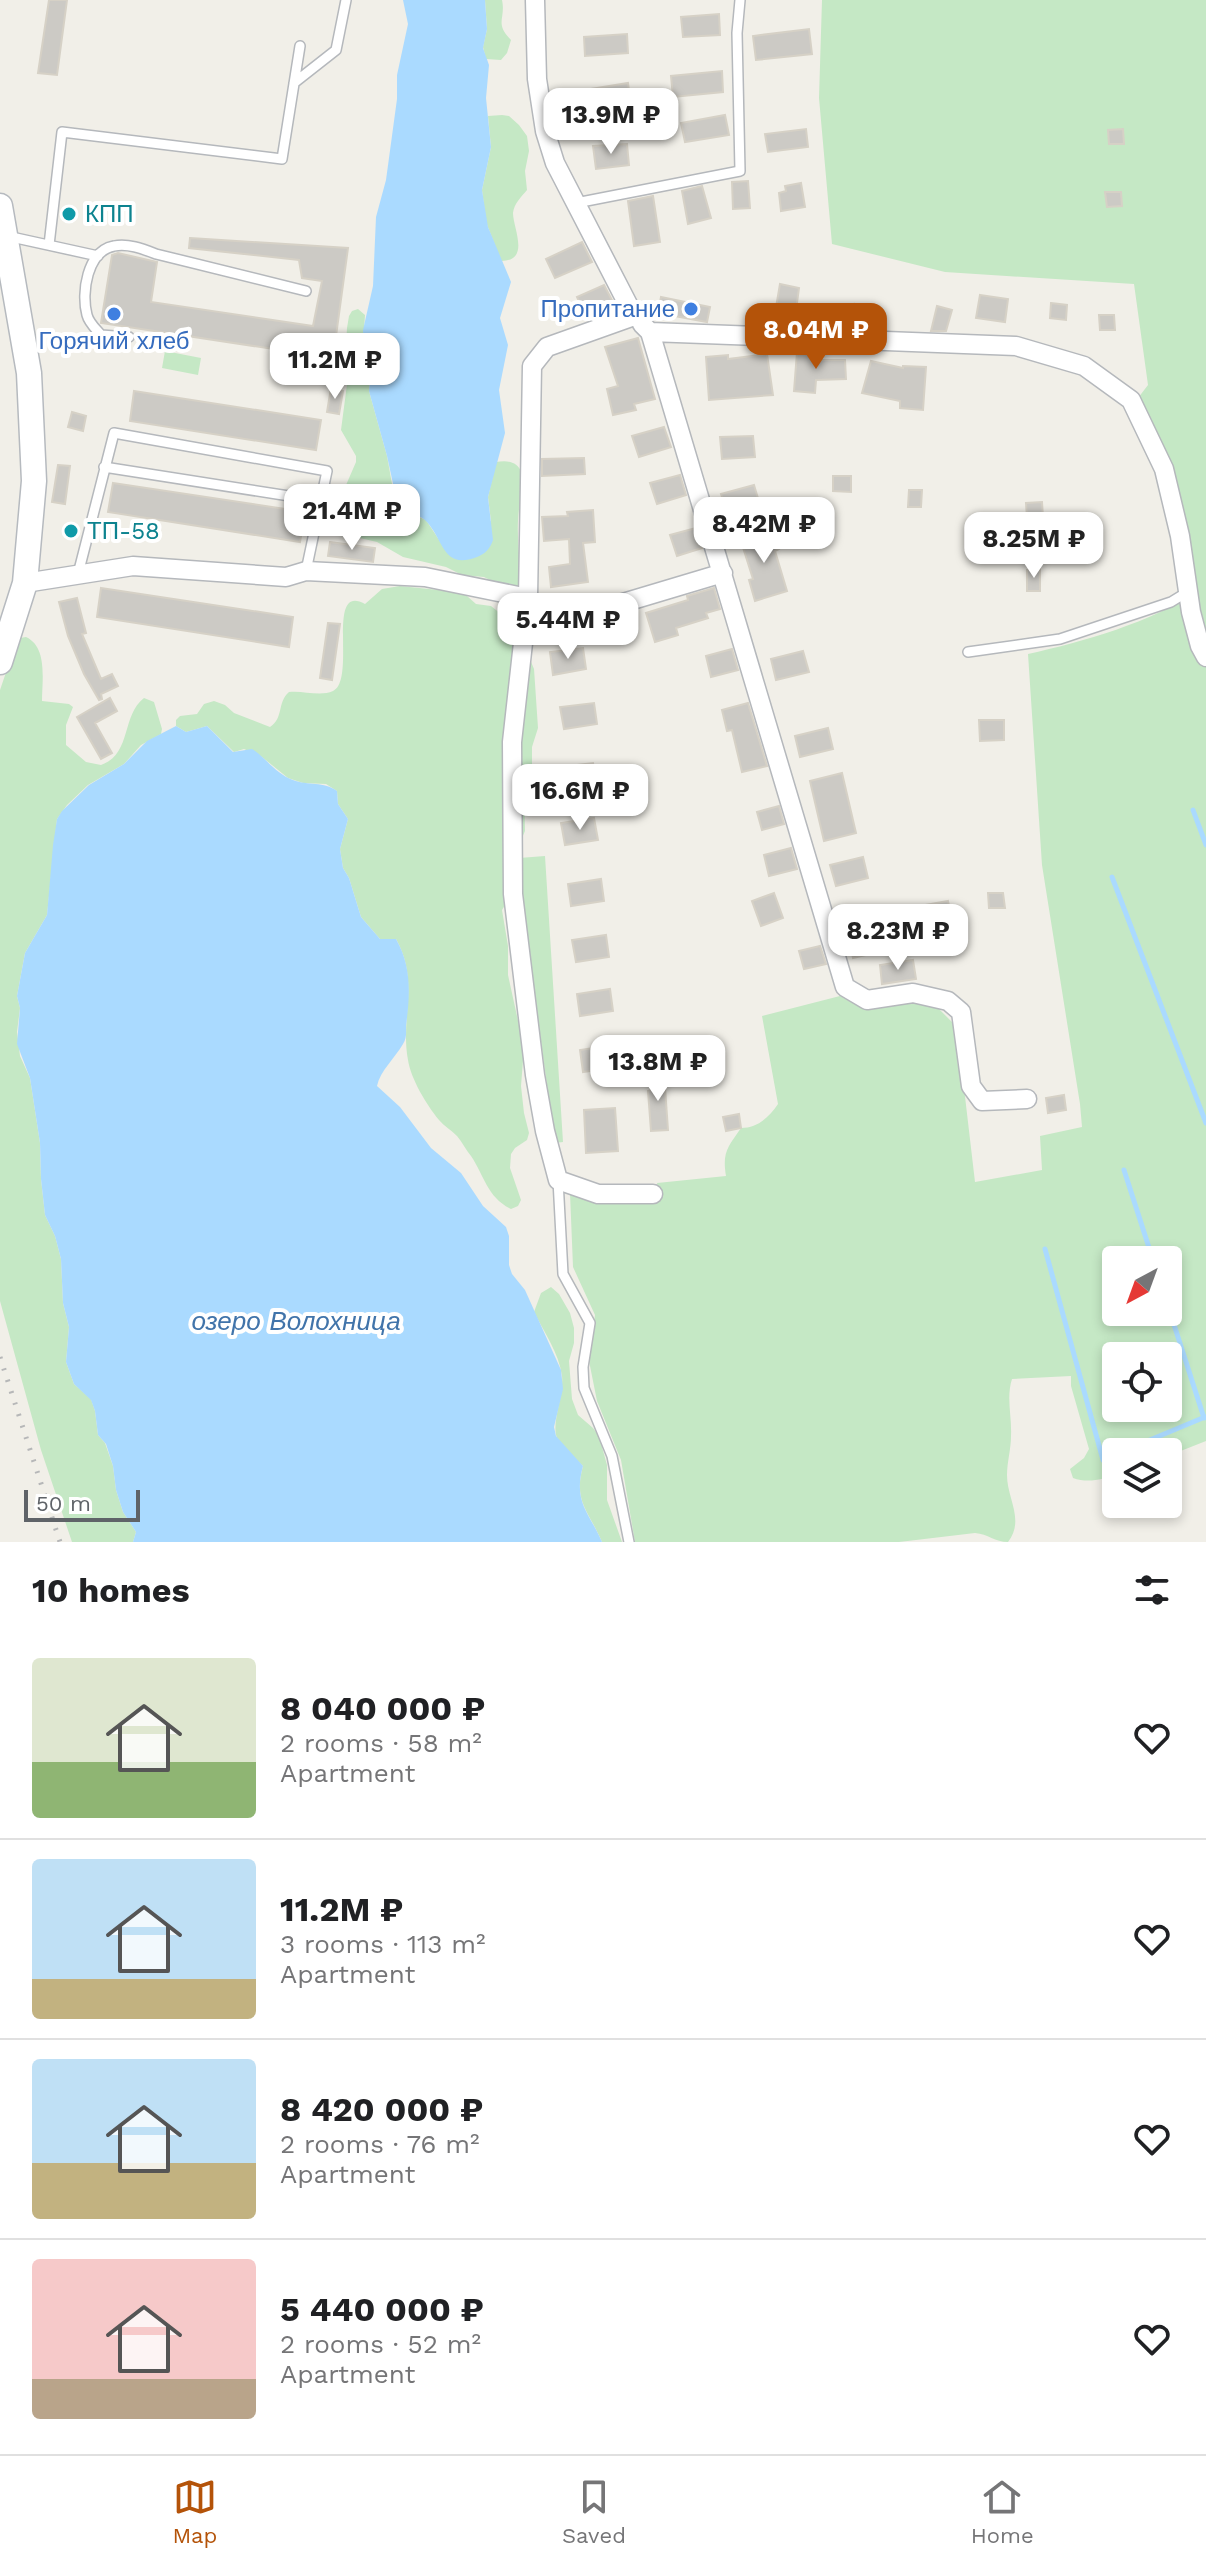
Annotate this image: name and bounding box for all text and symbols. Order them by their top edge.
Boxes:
pin: 13.9M ₽ [537,88,685,156]
text: 13.9M ₽ [561,99,661,129]
place label: КПП [85,200,133,228]
marker: КПП [60,205,78,223]
place label: Пропитание [541,295,675,323]
marker: Пропитание [682,300,700,318]
pin: 8.04M ₽ [742,303,890,371]
marker: Горячий хлеб [105,305,123,323]
text: 8.04M ₽ [763,314,869,344]
place label: Горячий хлеб [38,327,190,355]
pin: 11.2M ₽ [261,333,409,401]
text: 11.2M ₽ [288,344,382,374]
pin: 21.4M ₽ [278,484,426,552]
text: 21.4M ₽ [302,495,402,525]
pin: 8.42M ₽ [690,497,838,565]
text: 8.42M ₽ [712,508,816,538]
pin: 8.25M ₽ [960,512,1108,580]
place label: ТП-58 [87,517,160,545]
marker: ТП-58 [62,522,80,540]
text: 8.25M ₽ [982,523,1086,553]
pin: 5.44M ₽ [494,593,642,661]
text: 5.44M ₽ [515,604,621,634]
pin: 16.6M ₽ [506,764,654,832]
text: 16.6M ₽ [530,775,630,805]
pin: 8.23M ₽ [824,904,972,972]
text: 8.23M ₽ [846,915,950,945]
pin: 13.8M ₽ [584,1035,732,1103]
text: 13.8M ₽ [608,1046,708,1076]
north arrow [1102,1246,1182,1326]
map controls [1102,1246,1182,1518]
water label: озеро Волохница [191,1306,401,1336]
button: locate [1102,1342,1182,1422]
button: layers [1102,1438,1182,1518]
scale bar [24,1486,140,1522]
text: 50 m [36,1491,91,1516]
icon: filters [1130,1568,1174,1612]
text: 10 homes [32,1570,190,1610]
text: 8 040 000 ₽ [280,1688,485,1728]
icon: home [96,1690,192,1786]
icon: heart [1130,1716,1174,1760]
text: 2 rooms · 58 m² [280,1728,482,1758]
text: Apartment [280,1758,416,1788]
text: 11.2M ₽ [280,1889,404,1929]
icon: home [96,1891,192,1987]
icon: heart [1130,1917,1174,1961]
text: 3 rooms · 113 m² [280,1929,486,1959]
text: Apartment [280,1959,416,1989]
text: 8 420 000 ₽ [280,2089,483,2129]
icon: home [96,2091,192,2187]
icon: heart [1130,2117,1174,2161]
text: 2 rooms · 76 m² [280,2129,479,2159]
text: Apartment [280,2159,416,2189]
text: 5 440 000 ₽ [280,2289,484,2329]
icon: home [96,2291,192,2387]
icon: heart [1130,2317,1174,2361]
text: 2 rooms · 52 m² [280,2329,481,2359]
text: Apartment [280,2359,416,2389]
tab: Map [172,2475,217,2548]
tab: Saved [562,2475,626,2548]
tab: Home [971,2475,1034,2548]

